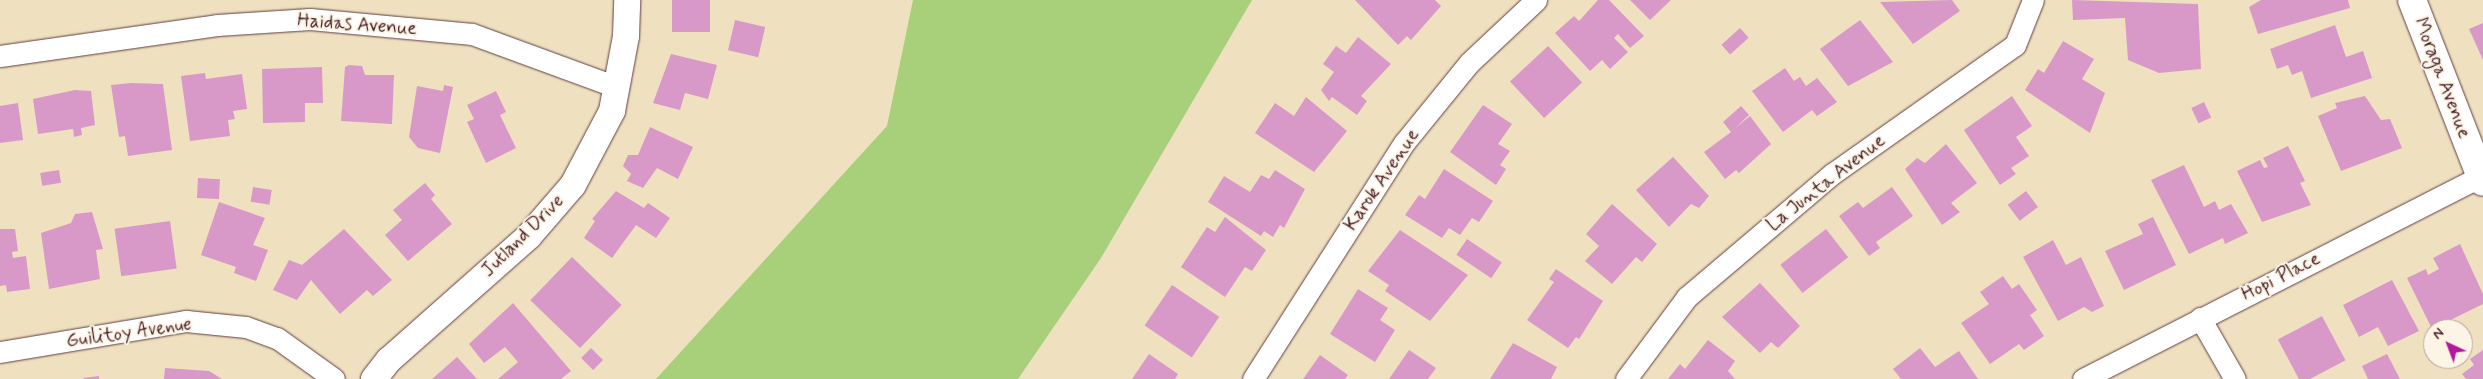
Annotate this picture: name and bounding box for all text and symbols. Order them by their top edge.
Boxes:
street label: Haidas Avenue [297,9,417,41]
street label: Moraga Avenue [2409,15,2475,141]
street label: Karok Avenue [1341,127,1423,233]
street label: La Junta Avenue [1764,131,1888,235]
street label: Jutland Drive [478,191,568,281]
street label: Hopi Place [2240,249,2322,305]
street label: Guilitoy Avenue [63,313,195,353]
north arrow [2423,319,2473,369]
text: N [2429,324,2448,344]

